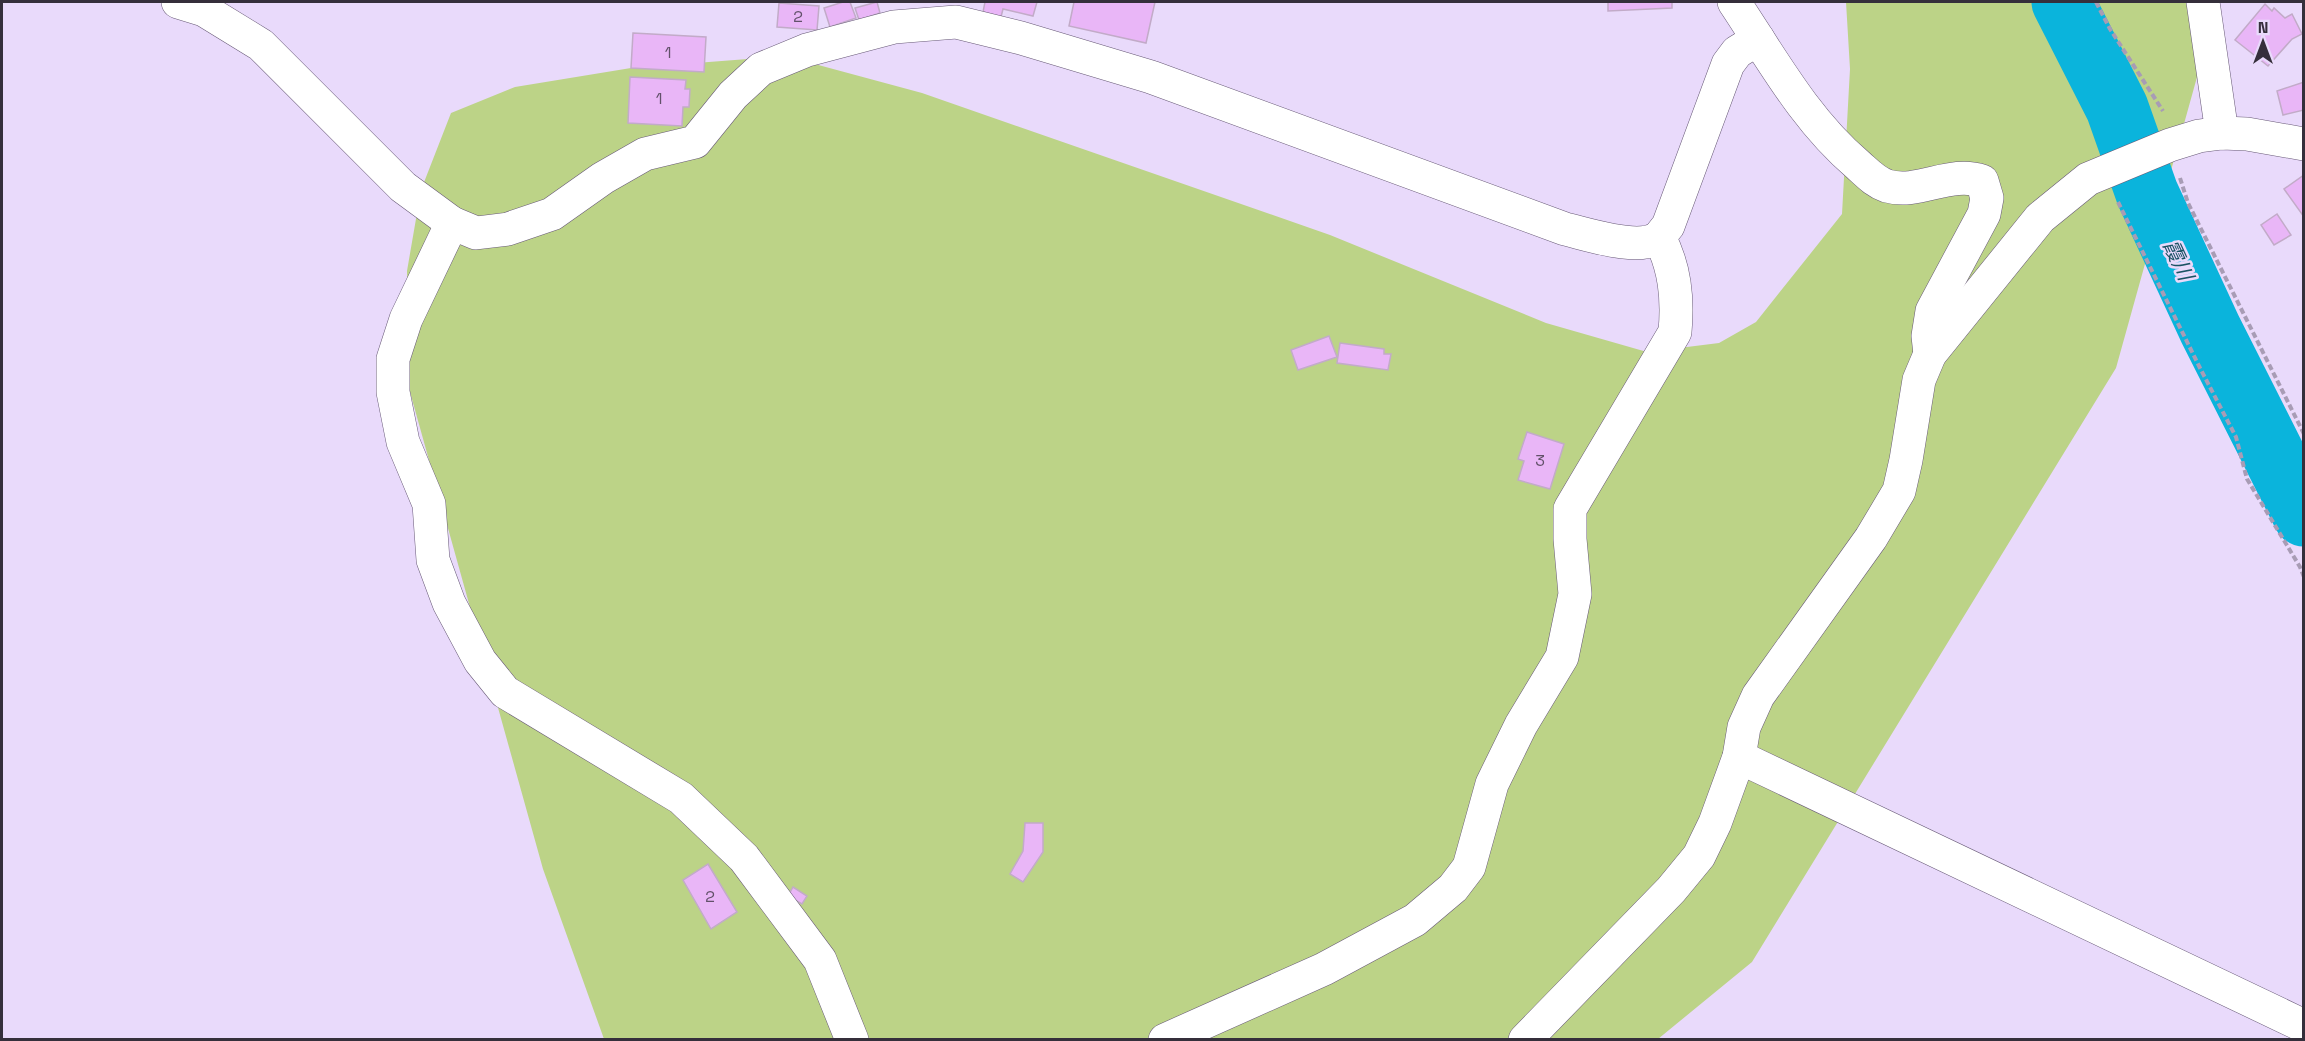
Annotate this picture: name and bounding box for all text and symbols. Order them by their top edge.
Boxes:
house number: 2 [793,6,803,27]
north arrow [2233,12,2293,72]
text: N [2258,17,2268,38]
house number: 1 [665,42,671,63]
house number: 1 [656,88,662,109]
water label: 霞川 [2157,235,2200,286]
house number: 3 [1535,450,1545,471]
house number: 2 [705,886,715,907]

